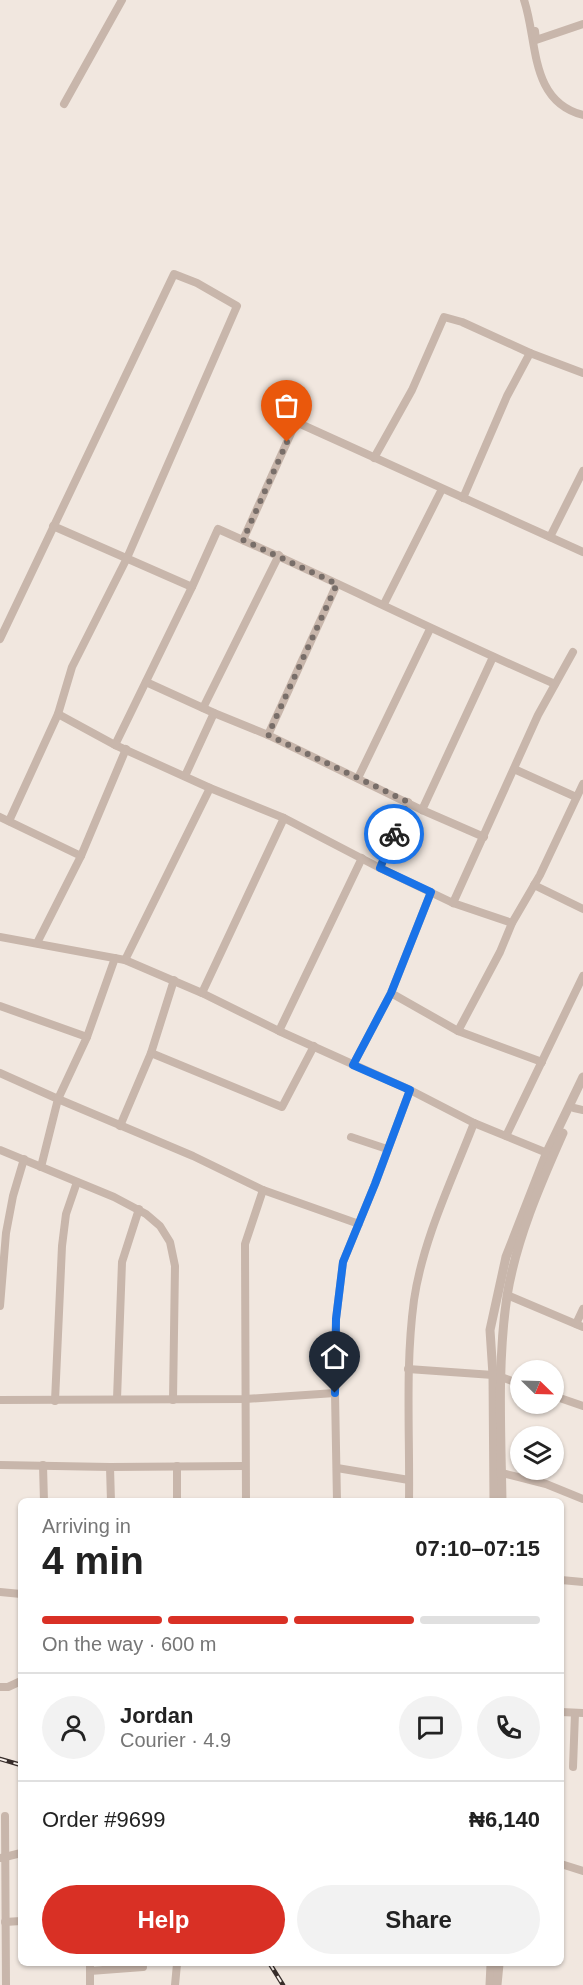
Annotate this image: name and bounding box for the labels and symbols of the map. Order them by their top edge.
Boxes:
pin [261,380,312,442]
courier [364,804,424,864]
pin [309,1331,360,1393]
north arrow [510,1360,564,1414]

